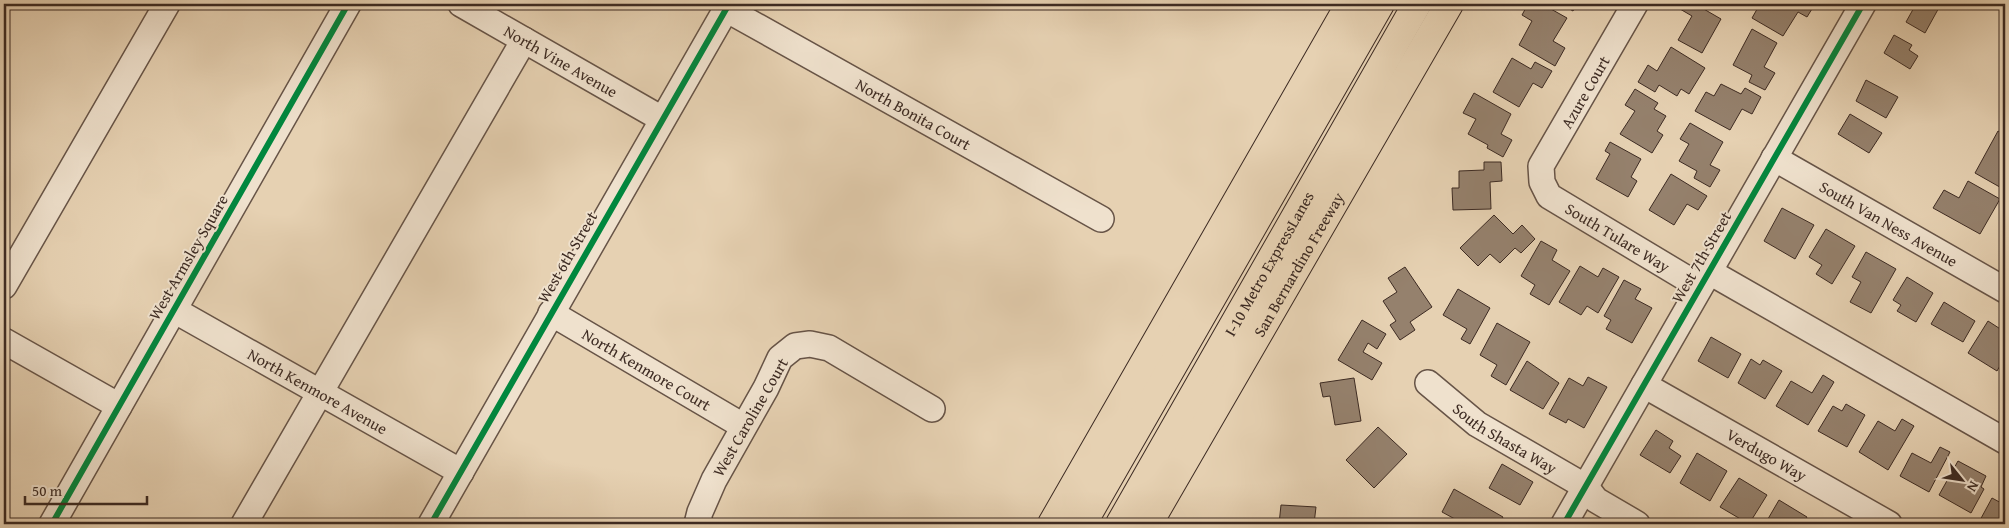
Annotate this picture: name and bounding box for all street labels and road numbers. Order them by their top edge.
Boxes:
street label: North Vine Avenue [499,19,622,103]
street label: Azure Court [1554,51,1616,133]
street label: North Bonita Court [852,72,976,156]
street label: South Van Ness Avenue [1815,174,1962,273]
street label: I-10 Metro ExpressLanes [1218,187,1320,340]
street label: San Bernardino Freeway [1247,188,1350,341]
street label: West Armsley Square [142,190,234,324]
street label: South Tulare Way [1561,196,1675,278]
street label: West 6th Street [531,206,603,307]
street label: West 7th Street [1665,206,1737,307]
street label: North Kenmore Court [578,322,716,417]
street label: North Kenmore Avenue [243,342,392,440]
street label: West Caroline Court [706,353,794,481]
street label: South Shasta Way [1448,397,1561,480]
street label: Verdugo Way [1722,422,1811,487]

